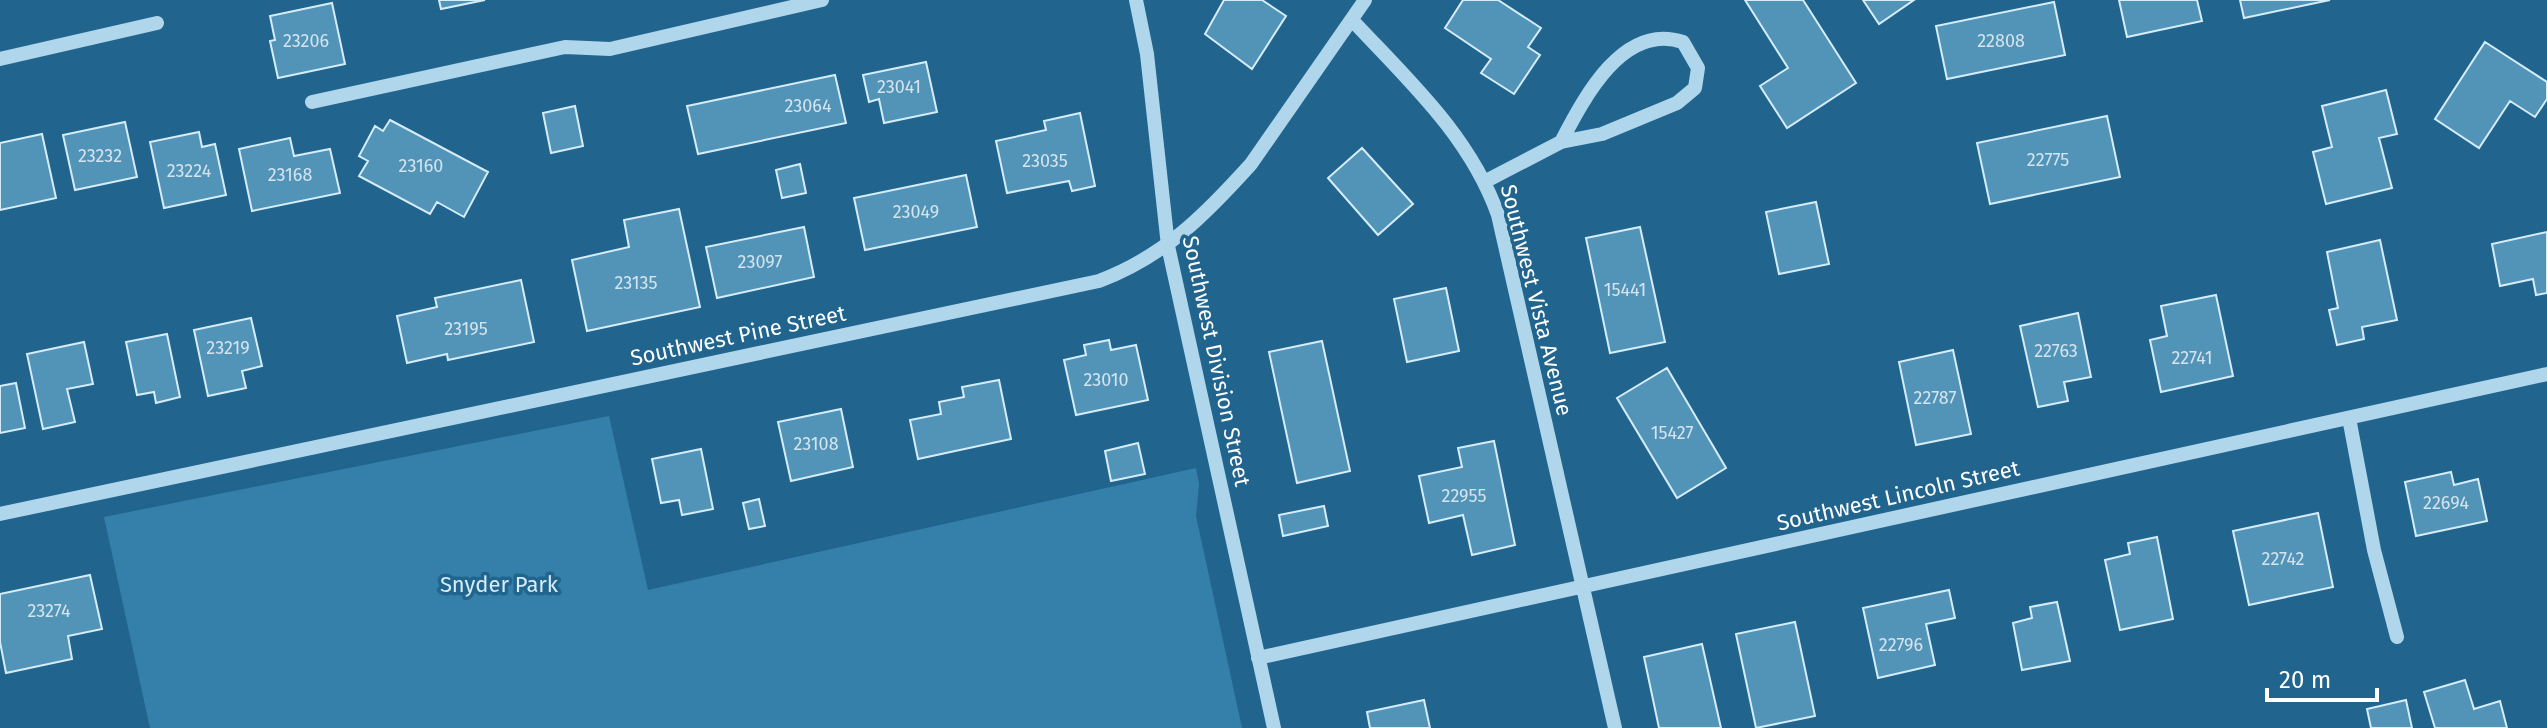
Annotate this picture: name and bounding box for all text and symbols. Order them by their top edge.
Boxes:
house number: 23206 [283,30,329,52]
house number: 22808 [1977,30,2025,52]
house number: 23041 [877,76,921,98]
house number: 23064 [784,95,832,117]
house number: 23232 [78,145,122,167]
house number: 22775 [2027,149,2069,171]
house number: 23035 [1022,150,1068,172]
house number: 23160 [399,155,443,177]
house number: 23224 [167,160,212,182]
house number: 23168 [268,164,312,186]
street label: Southwest Vista Avenue [1495,182,1578,419]
house number: 23049 [893,201,939,223]
street label: Southwest Division Street [1177,233,1256,489]
house number: 23097 [738,251,782,273]
house number: 23135 [614,272,658,294]
house number: 15441 [1604,279,1646,301]
street label: Southwest Pine Street [628,299,848,372]
house number: 23195 [444,318,488,340]
house number: 23219 [206,337,250,359]
house number: 22763 [2034,340,2078,362]
house number: 22741 [2171,347,2213,369]
house number: 23010 [1083,369,1129,391]
house number: 22787 [1914,387,1956,409]
house number: 15427 [1651,422,1693,444]
house number: 23108 [793,433,839,455]
street label: Southwest Lincoln Street [1774,454,2022,537]
house number: 22955 [1441,485,1487,507]
house number: 22694 [2423,492,2469,514]
house number: 22742 [2261,548,2305,570]
park label: Snyder Park [440,571,559,598]
house number: 23274 [27,600,71,622]
house number: 22796 [1879,634,1923,656]
scale bar [2267,652,2377,702]
text: 20 m [2279,666,2331,694]

